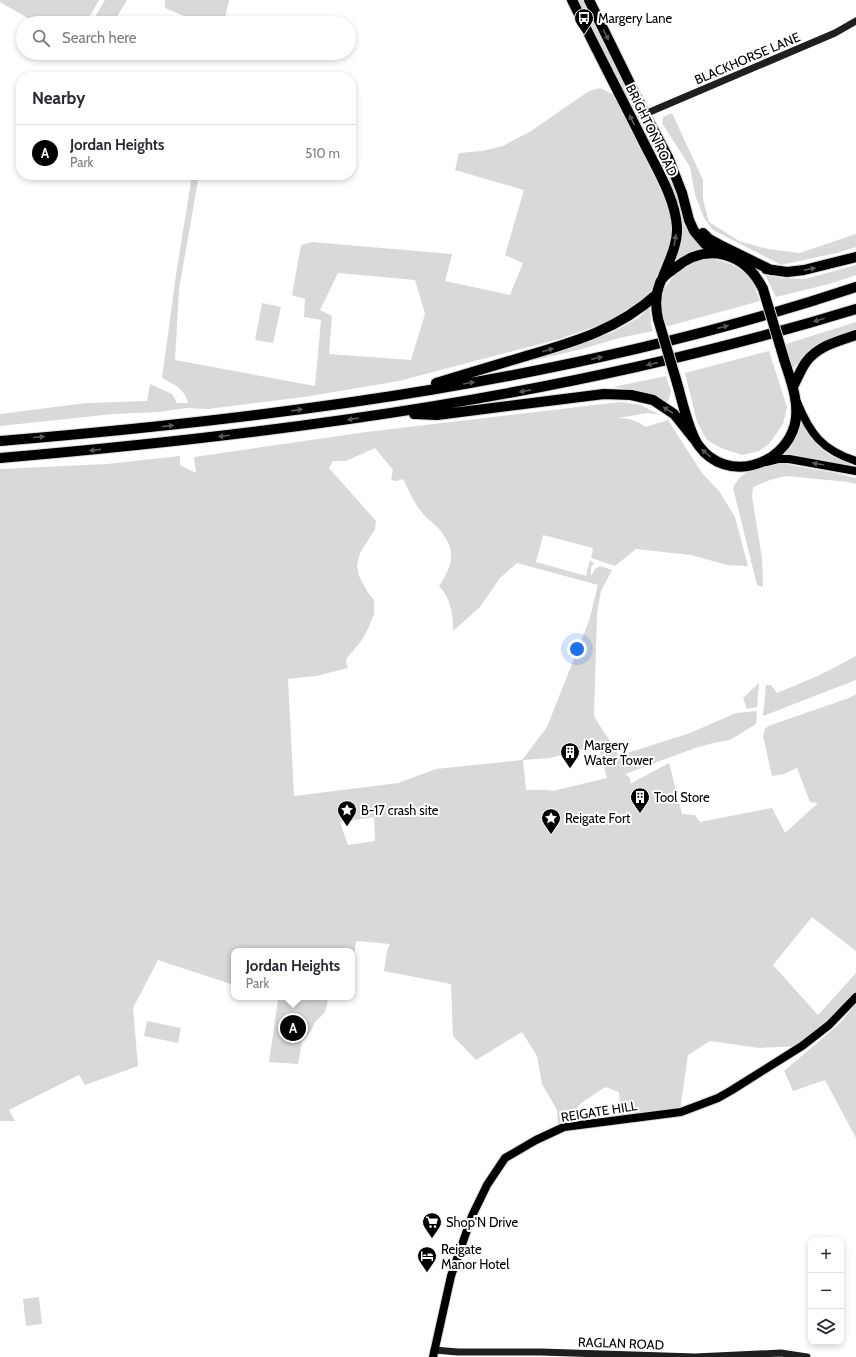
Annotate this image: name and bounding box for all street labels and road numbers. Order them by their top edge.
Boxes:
street label: BLACKHORSE LANE [692,29,802,87]
street label: BRIGHTON ROAD [623,81,681,179]
street label: REIGATE HILL [560,1097,639,1125]
street label: RAGLAN ROAD [578,1334,664,1352]

